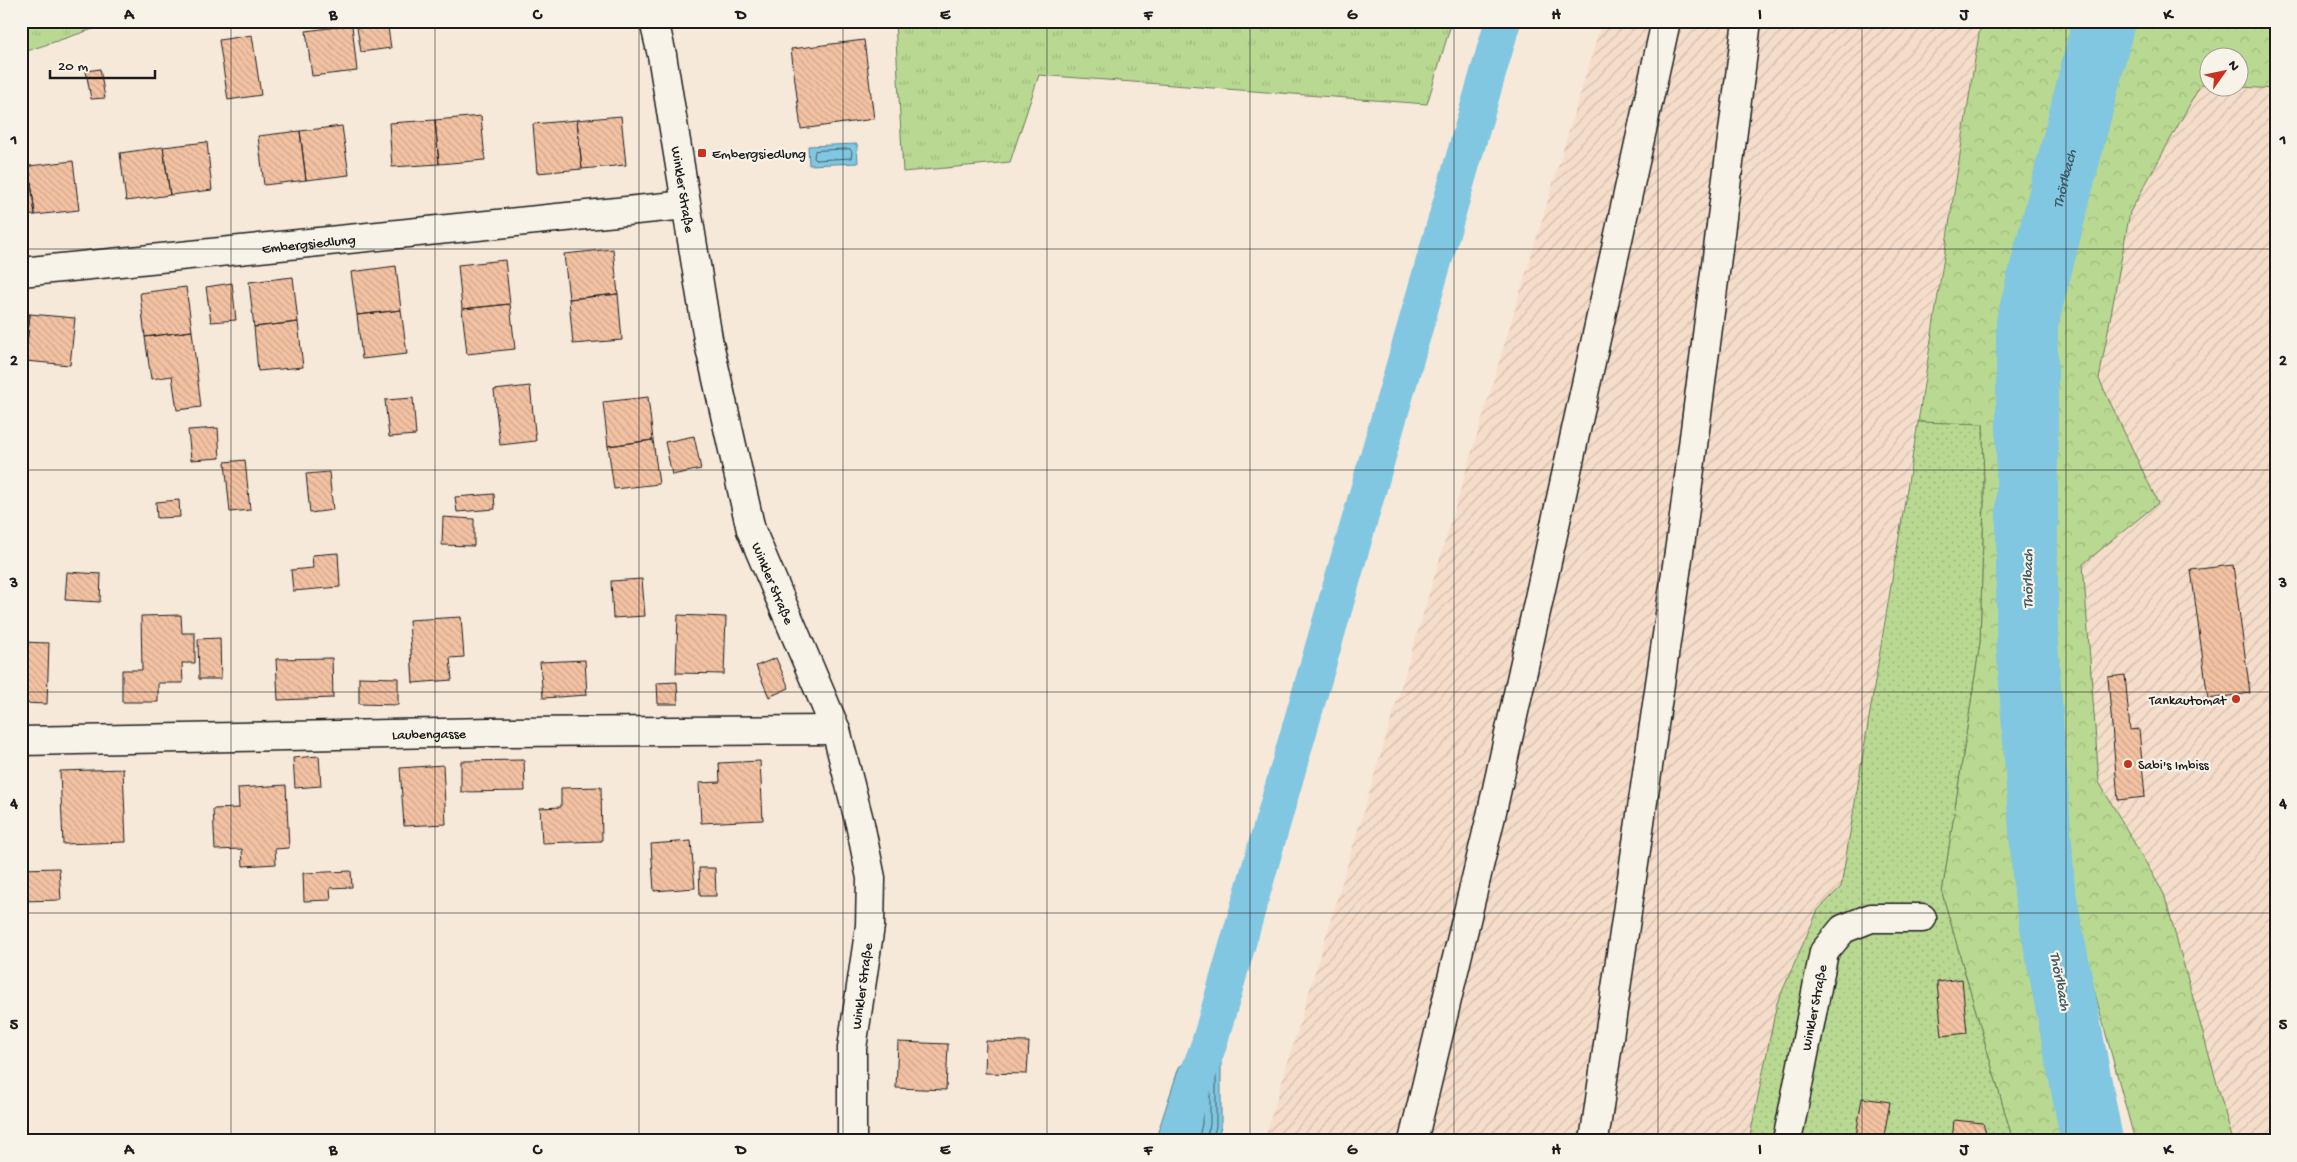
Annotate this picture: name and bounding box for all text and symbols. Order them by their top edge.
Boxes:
text: A [123,7,135,26]
text: B [328,7,338,26]
text: C [532,7,543,26]
text: D [734,7,747,26]
text: E [940,7,951,26]
text: F [1143,7,1154,26]
text: G [1347,7,1358,26]
text: H [1551,7,1561,26]
text: I [1758,7,1762,26]
text: J [1959,7,1970,26]
text: K [2163,7,2175,26]
scale bar [50,48,155,80]
north arrow [2200,48,2250,98]
text: 20 m [58,58,88,76]
text: N [2223,58,2242,75]
text: 1 [10,132,17,151]
text: 1 [2279,132,2286,151]
street label: Winkler Straße [666,145,697,235]
marker: Embergsiedlung [696,147,708,159]
place label: Embergsiedlung [712,147,806,164]
water label: Thörlbach [2050,147,2082,210]
street label: Embergsiedlung [261,232,357,259]
text: 2 [10,353,18,372]
text: 2 [2279,353,2287,372]
street label: Winkler Straße [746,541,796,628]
water label: Thörlbach [2020,548,2038,609]
text: 3 [9,575,18,594]
text: 3 [2278,575,2287,594]
place label: Tankautomat [2148,693,2227,710]
marker: Tankautomat [2230,693,2242,705]
street label: Laubengasse [392,726,467,745]
marker: Sabi's Imbiss [2122,758,2134,770]
place label: Sabi's Imbiss [2138,758,2210,775]
text: 4 [9,796,18,815]
text: 4 [2278,796,2287,815]
street label: Winkler Straße [849,941,878,1031]
water label: Thörlbach [2045,950,2074,1013]
street label: Winkler Straße [1799,963,1832,1052]
text: 5 [10,1017,19,1036]
text: 5 [2279,1017,2288,1036]
text: A [123,1142,135,1161]
text: B [328,1142,338,1161]
text: C [532,1142,543,1161]
text: D [734,1142,747,1161]
text: E [940,1142,951,1161]
text: F [1143,1142,1154,1161]
text: G [1347,1142,1358,1161]
text: H [1551,1142,1561,1161]
text: I [1758,1142,1762,1161]
text: J [1959,1142,1970,1161]
text: K [2163,1142,2175,1161]

